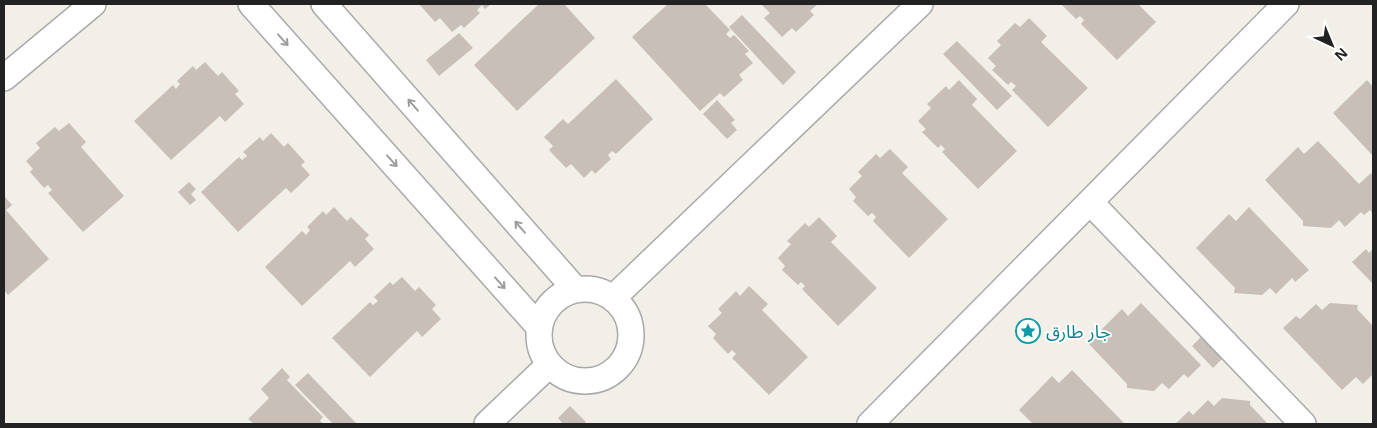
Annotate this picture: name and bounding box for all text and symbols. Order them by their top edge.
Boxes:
north arrow [1307,20,1357,70]
one-way arrow [278,34,289,47]
text: N [1331,44,1352,66]
one-way arrow [408,99,419,112]
one-way arrow [386,155,397,168]
one-way arrow [515,221,526,234]
one-way arrow [494,276,506,289]
place icon: جار طارق [1015,318,1041,344]
place label: جار طارق [1046,319,1111,343]

